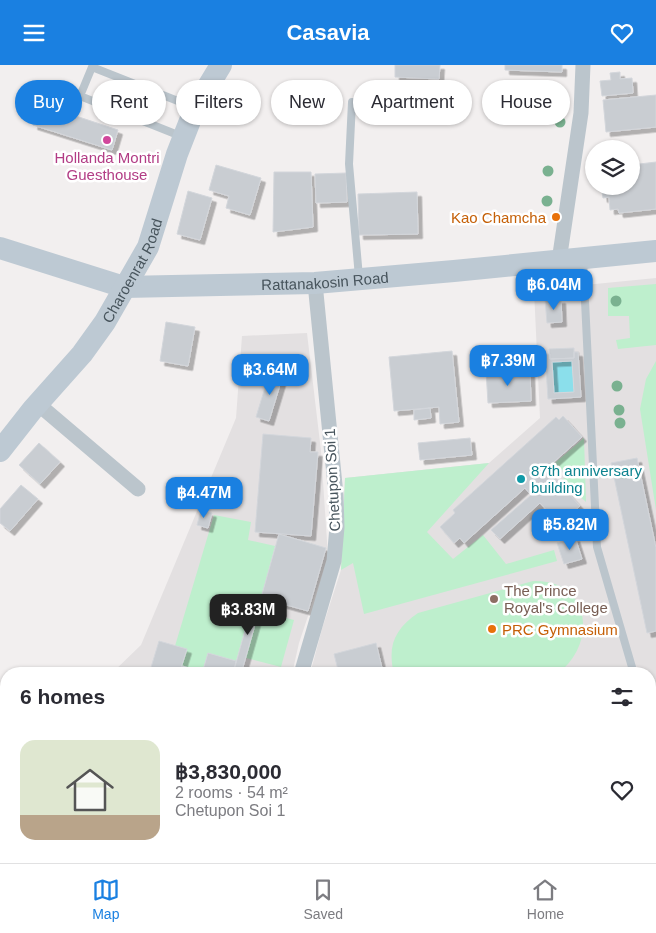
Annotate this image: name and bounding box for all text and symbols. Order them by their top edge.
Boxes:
icon: menu [20,19,48,47]
icon: heart [608,19,636,47]
text: Casavia [286,20,370,45]
chip: Buy [15,80,82,125]
chip: Rent [92,80,166,125]
chip: Filters [176,80,261,125]
chip: New [271,80,343,125]
chip: Apartment [353,80,472,125]
chip: House [482,80,570,125]
marker: Hollanda Montri Guesthouse [101,134,113,146]
map controls [585,140,640,195]
button: layers [585,140,640,195]
place label: Hollanda Montri Guesthouse [54,149,160,183]
place label: Kao Chamcha [451,209,547,226]
marker: Kao Chamcha [550,211,562,223]
street label: Charoenrat Road [98,216,165,325]
street label: Rattanakosin Road [261,268,389,293]
pin: ฿6.04M [513,269,595,311]
text: ฿6.04M [527,276,581,293]
pin: ฿7.39M [467,345,549,387]
text: ฿7.39M [481,352,535,369]
pin: ฿3.64M [229,353,311,396]
text: ฿3.64M [243,361,297,378]
street label: Chetupon Soi 1 [321,428,343,532]
place label: 87th anniversary building [531,462,642,496]
marker: 87th anniversary building [515,473,527,485]
pin: ฿4.47M [163,477,245,519]
text: ฿4.47M [177,484,231,501]
pin: ฿5.82M [529,509,611,551]
text: ฿5.82M [543,516,597,533]
place label: The Prince Royal's College [504,582,608,616]
pin: ฿3.83M [207,593,289,636]
marker: The Prince Royal's College [488,593,500,605]
text: ฿3.83M [221,601,275,618]
place label: PRC Gymnasium [502,621,618,638]
marker: PRC Gymnasium [486,623,498,635]
icon: filters [608,683,636,711]
text: 6 homes [20,685,105,708]
icon: home [60,760,120,820]
text: ฿3,830,000 [175,760,282,783]
icon: heart [608,776,636,804]
text: 2 rooms · 54 m² [175,784,288,801]
text: Chetupon Soi 1 [175,802,285,819]
tab: Map [92,876,120,922]
tab: Saved [303,876,343,922]
tab: Home [527,876,564,922]

